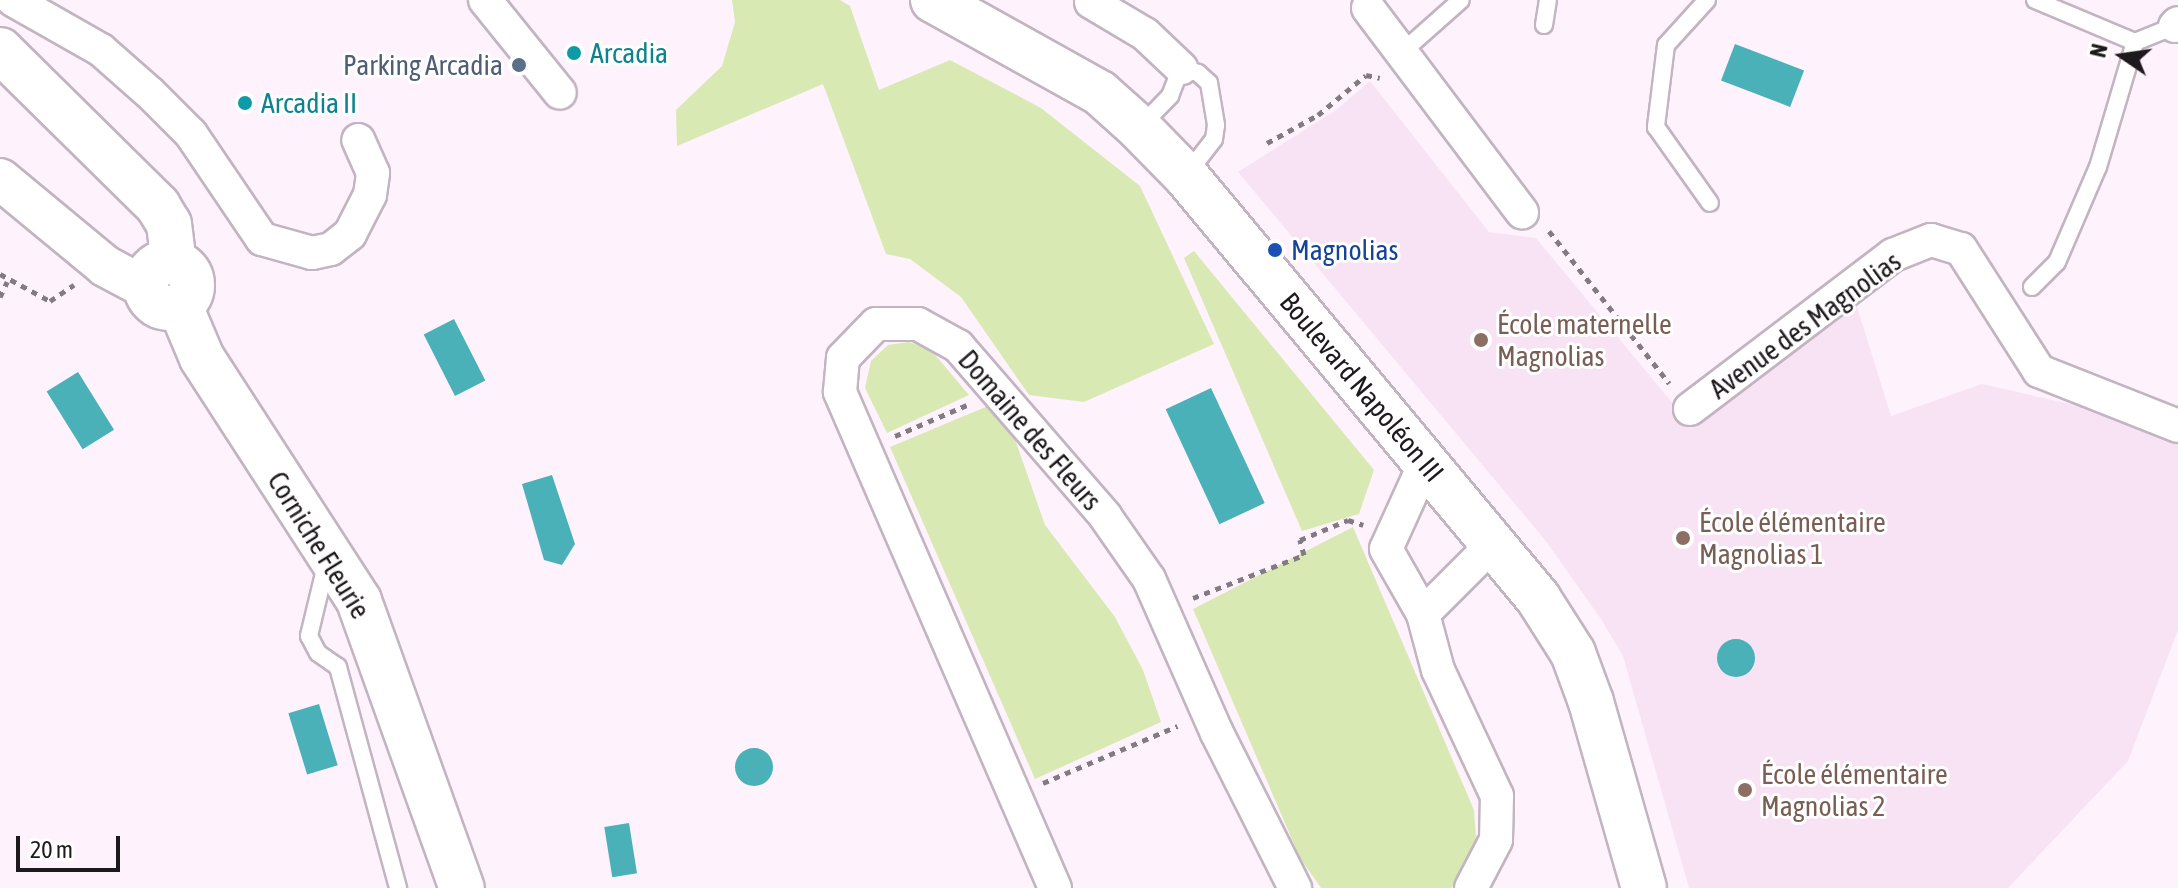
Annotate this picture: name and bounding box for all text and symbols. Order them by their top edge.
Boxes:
north arrow [2082,16,2162,96]
place label: Arcadia [590,36,668,70]
text: N [2084,41,2113,60]
marker: Arcadia [565,44,583,62]
place label: Parking Arcadia [343,48,503,82]
marker: Parking Arcadia [510,56,528,74]
place label: Arcadia II [261,86,357,120]
marker: Arcadia II [236,94,254,112]
place label: Magnolias [1291,233,1398,267]
marker: Magnolias [1266,241,1284,259]
street label: Avenue des Magnolias [1703,244,1907,406]
street label: Boulevard Napoléon III [1273,285,1451,489]
place label: École maternelle Magnolias [1497,307,1672,373]
marker: École maternelle Magnolias [1472,331,1490,349]
street label: Domaine des Fleurs [951,343,1109,517]
street label: Corniche Fleurie [261,465,377,625]
place label: École élémentaire Magnolias 1 [1699,505,1886,571]
marker: École élémentaire Magnolias 1 [1674,529,1692,547]
place label: École élémentaire Magnolias 2 [1761,757,1948,823]
marker: École élémentaire Magnolias 2 [1736,781,1754,799]
scale bar [20,820,124,870]
text: 20 m [30,836,73,863]

